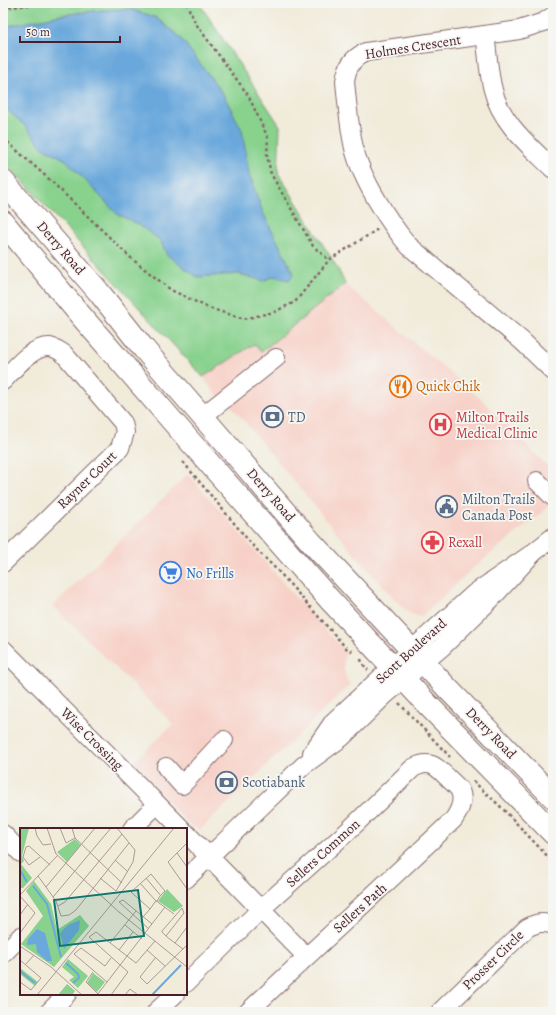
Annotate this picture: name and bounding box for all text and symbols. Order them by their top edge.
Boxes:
scale bar [20,18,120,44]
text: 50 m [26,24,50,40]
street label: Holmes Crescent [364,30,463,64]
street label: Derry Road [32,217,90,279]
restaurant icon: Quick Chik [387,373,413,399]
place label: Quick Chik [416,377,480,396]
bank icon: TD [259,404,285,430]
place label: TD [288,408,306,427]
place label: Milton Trails Medical Clinic [456,408,538,443]
hospital icon: Milton Trails Medical Clinic [428,412,454,438]
street label: Rayner Court [53,447,121,513]
street label: Derry Road [242,464,300,526]
place label: Milton Trails Canada Post [462,490,535,525]
public building icon: Milton Trails Canada Post [433,494,459,520]
pharmacy icon: Rexall [420,529,446,555]
place label: Rexall [448,533,482,552]
supermarket icon: No Frills [158,560,184,586]
place label: No Frills [186,564,234,583]
street label: Scott Boulevard [371,614,451,688]
street label: Wise Crossing [56,703,128,775]
street label: Derry Road [462,703,521,763]
bank icon: Scotiabank [213,769,239,795]
place label: Scotiabank [242,773,305,792]
street label: Sellers Common [282,814,364,891]
inset map [20,828,187,995]
street label: Sellers Path [329,878,391,937]
street label: Prosser Circle [458,926,528,994]

